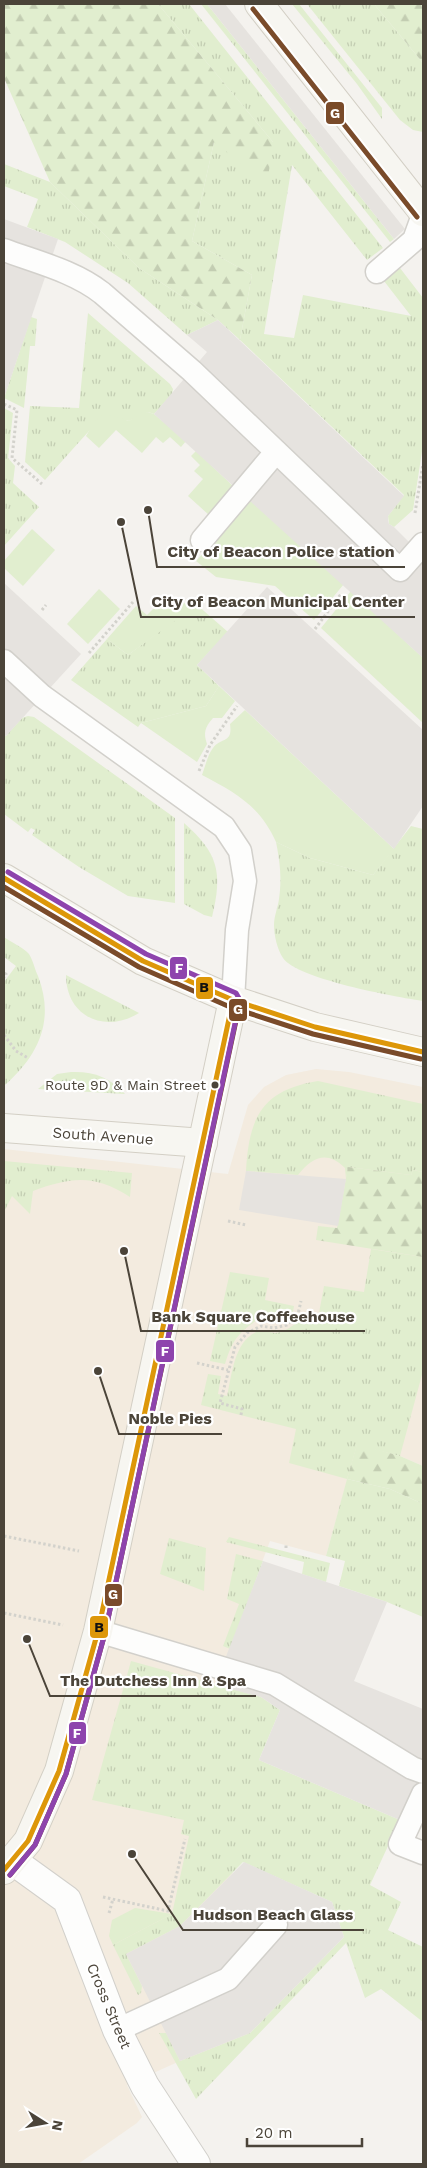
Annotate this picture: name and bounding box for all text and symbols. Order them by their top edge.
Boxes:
line badge: G [325,101,345,125]
text: G [330,105,340,121]
callout: City of Beacon Police station [157,536,405,567]
text: City of Beacon Police station [167,542,395,561]
callout: City of Beacon Municipal Center [141,586,415,617]
text: City of Beacon Municipal Center [151,592,405,611]
line badge: F [169,956,188,980]
text: F [175,960,184,976]
line badge: B [195,976,214,1000]
text: B [199,979,209,995]
line badge: G [228,998,248,1022]
text: G [233,1001,243,1017]
place label: Route 9D & Main Street [45,1077,206,1093]
marker: Route 9D & Main Street [210,1080,220,1090]
street label: South Avenue [52,1123,154,1149]
callout: Bank Square Coffeehouse [141,1300,365,1331]
text: Bank Square Coffeehouse [151,1307,355,1326]
line badge: F [155,1339,175,1363]
text: F [161,1343,170,1359]
callout: Noble Pies [119,1403,222,1434]
text: Noble Pies [128,1409,212,1428]
line badge: G [104,1583,123,1607]
text: G [108,1586,118,1602]
line badge: B [89,1615,109,1639]
text: B [94,1619,104,1635]
callout: The Dutchess Inn & Spa [50,1665,256,1696]
text: The Dutchess Inn & Spa [60,1671,247,1690]
line badge: F [68,1721,87,1745]
text: F [73,1725,82,1741]
callout: Hudson Beach Glass [183,1899,364,1930]
text: Hudson Beach Glass [193,1905,354,1924]
street label: Cross Street [83,1960,135,2052]
north arrow [20,2098,70,2148]
scale bar [247,2116,362,2148]
text: N [49,2119,67,2132]
text: 20 m [255,2124,293,2142]

